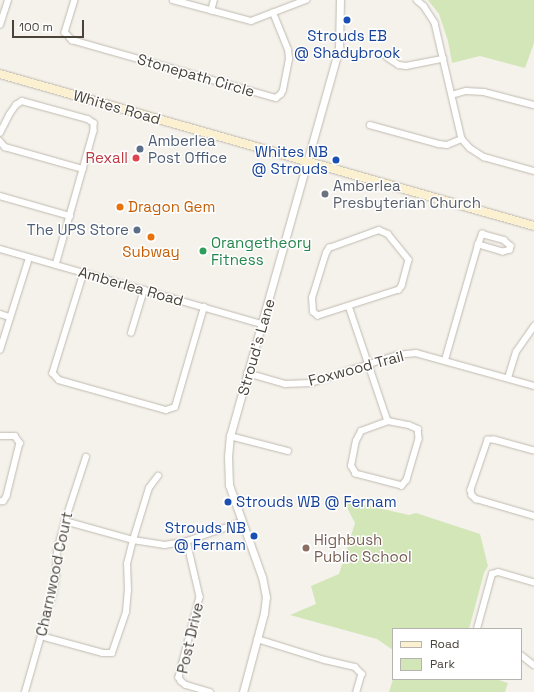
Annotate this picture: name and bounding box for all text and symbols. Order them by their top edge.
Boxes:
scale bar [14,12,86,38]
marker: Strouds EB @ Shadybrook [342,15,352,25]
text: 100 m [19,19,53,35]
place label: Strouds EB @ Shadybrook [294,26,400,61]
street label: Stonepath Circle [135,50,257,100]
street label: Whites Road [71,86,163,128]
place label: Amberlea Post Office [148,131,227,166]
place label: Whites NB @ Strouds [251,142,328,177]
marker: Amberlea Post Office [135,144,145,154]
place label: Rexall [85,149,128,167]
marker: Rexall [131,153,141,163]
marker: Whites NB @ Strouds [331,155,341,165]
place label: Amberlea Presbyterian Church [333,176,481,211]
marker: Amberlea Presbyterian Church [320,189,330,199]
place label: Dragon Gem [128,198,215,216]
marker: Dragon Gem [115,202,125,212]
place label: The UPS Store [27,221,129,239]
marker: The UPS Store [132,225,142,235]
marker: Subway [146,232,156,242]
place label: Orangetheory Fitness [211,233,312,268]
place label: Subway [122,243,180,261]
marker: Orangetheory Fitness [198,246,208,256]
street label: Amberlea Road [76,262,186,310]
street label: Stroud's Lane [234,296,278,398]
street label: Foxwood Trail [306,347,406,389]
place label: Strouds WB @ Fernam [236,493,397,511]
marker: Strouds WB @ Fernam [223,497,233,507]
street label: Charnwood Court [32,510,76,638]
place label: Strouds NB @ Fernam [165,518,246,553]
place label: Highbush Public School [314,530,412,565]
marker: Strouds NB @ Fernam [249,531,259,541]
marker: Highbush Public School [301,543,311,553]
street label: Post Drive [173,601,207,675]
legend [392,628,522,680]
text: Road [430,636,459,652]
text: Park [430,656,455,672]

